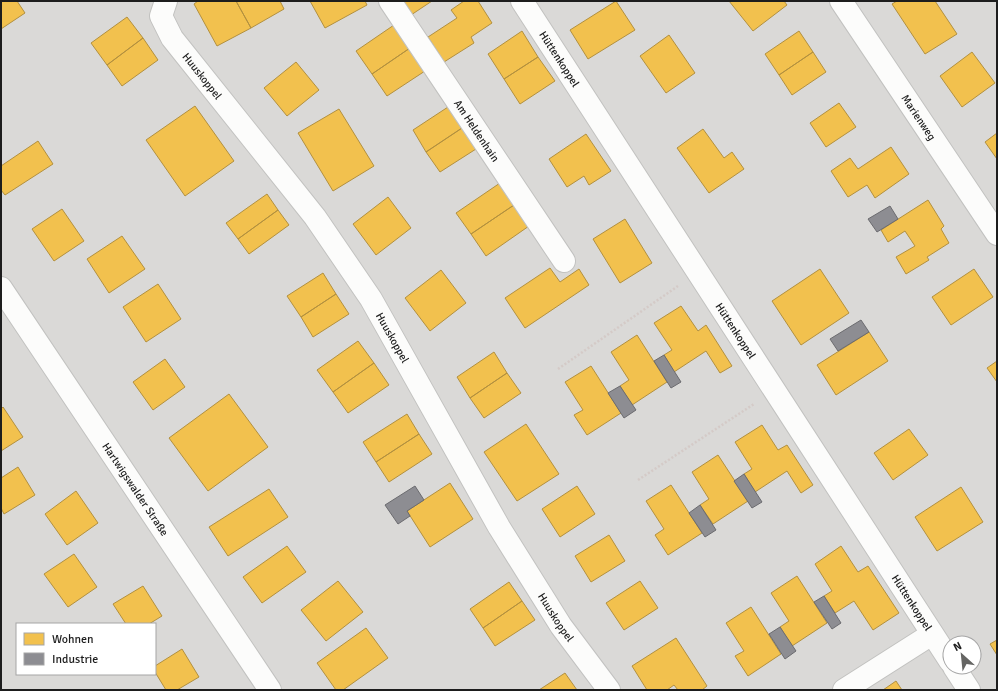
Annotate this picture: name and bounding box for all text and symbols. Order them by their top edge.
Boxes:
street label: Hüttenkoppel [537,28,582,89]
street label: Huuskoppel [180,50,225,102]
street label: Marienweg [899,92,939,143]
street label: Am Heldenhain [451,97,502,164]
street label: Hüttenkoppel [713,300,759,361]
street label: Huuskoppel [373,310,412,365]
street label: Hartwigswalder Straße [100,440,171,538]
street label: Hüttenkoppel [889,572,935,633]
street label: Huuskoppel [535,590,577,644]
legend [16,623,156,675]
text: Wohnen [52,632,94,647]
north arrow [942,635,982,675]
text: N [951,639,964,654]
text: Industrie [52,652,98,667]

